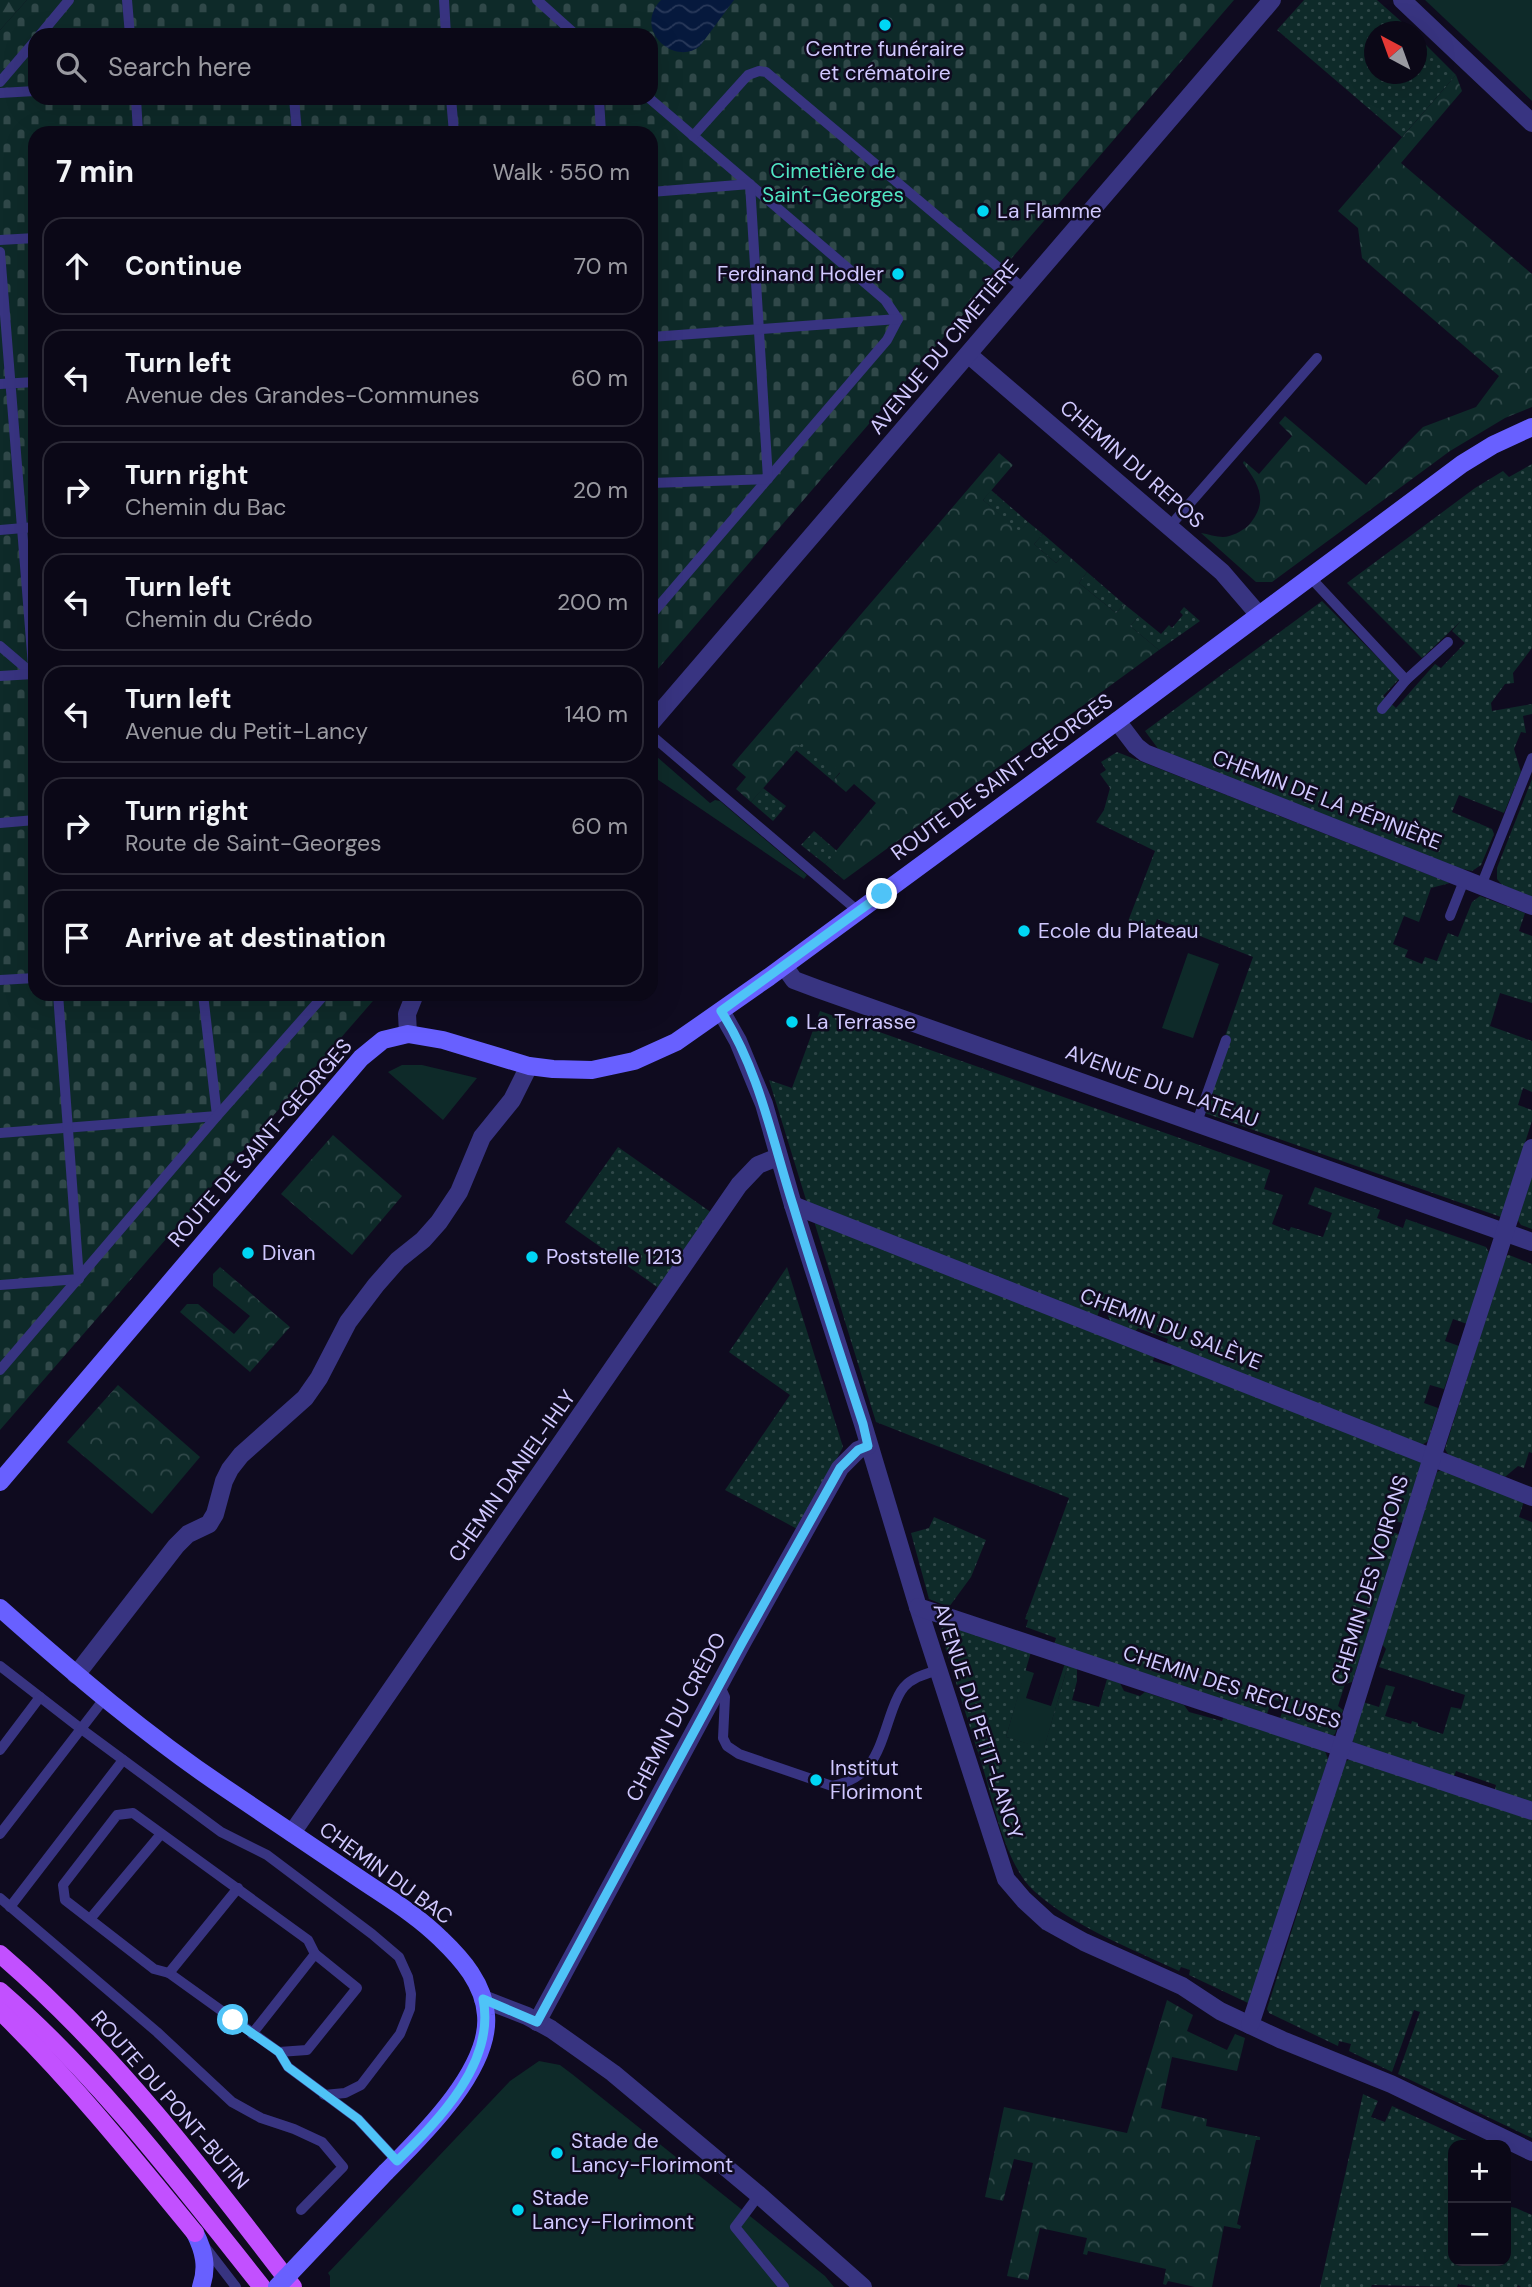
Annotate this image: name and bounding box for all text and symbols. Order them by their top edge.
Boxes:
marker: Centre funéraire et crématoire [877,17,893,33]
north arrow [1364,21,1427,84]
search box [28,28,658,105]
place label: Centre funéraire et crématoire [806,35,964,87]
icon: search [52,48,90,86]
text: Search here [108,50,251,84]
text: 7 min [56,152,134,191]
text: Walk · 550 m [492,157,630,187]
park label: Cimetière de Saint-Georges [762,157,904,209]
place label: La Flamme [997,197,1102,225]
marker: La Flamme [975,203,991,219]
icon: ahead [58,247,96,285]
text: Continue [125,249,242,283]
text: 70 m [574,251,628,281]
street label: AVENUE DU CIMETIÈRE [863,254,1025,440]
place label: Ferdinand Hodler [717,260,884,288]
marker: Ferdinand Hodler [890,266,906,282]
text: Turn left [125,346,232,380]
icon: left [58,359,96,397]
text: 60 m [571,363,628,393]
text: Avenue des Grandes-Communes [125,380,480,410]
street label: CHEMIN DU REPOS [1054,394,1210,534]
text: Turn right [125,458,249,492]
icon: right [58,471,96,509]
text: 20 m [573,475,628,505]
text: Chemin du Bac [125,492,286,522]
text: Turn left [125,570,232,604]
icon: left [58,583,96,621]
text: 200 m [557,587,628,617]
text: Chemin du Crédo [125,604,313,634]
text: Turn left [125,682,232,716]
street label: ROUTE DE SAINT-GEORGES [885,687,1119,867]
icon: left [58,695,96,733]
text: 140 m [565,699,628,729]
text: Avenue du Petit-Lancy [125,716,368,746]
street label: CHEMIN DE LA PÉPINIÈRE [1208,743,1446,857]
text: Turn right [125,794,249,828]
icon: right [58,807,96,845]
text: 60 m [571,811,628,841]
text: Route de Saint-Georges [125,828,382,858]
route end [866,878,897,909]
place label: Ecole du Plateau [1038,917,1199,945]
icon: arrive [58,919,96,957]
text: Arrive at destination [125,921,386,955]
marker: Ecole du Plateau [1016,923,1032,939]
place label: La Terrasse [806,1008,916,1036]
marker: La Terrasse [784,1014,800,1030]
street label: ROUTE DE SAINT-GEORGES [162,1033,358,1253]
street label: AVENUE DU PLATEAU [1062,1038,1262,1134]
place label: Divan [262,1239,316,1267]
place label: Poststelle 1213 [546,1243,683,1271]
marker: Divan [240,1245,256,1261]
marker: Poststelle 1213 [524,1249,540,1265]
street label: CHEMIN DU SALÈVE [1076,1281,1266,1377]
street label: CHEMIN DANIEL-IHLY [442,1384,582,1568]
street label: CHEMIN DES VOIRONS [1325,1472,1415,1688]
street label: AVENUE DU PETIT-LANCY [927,1600,1029,1842]
street label: CHEMIN DU CRÉDO [620,1628,732,1806]
street label: CHEMIN DES RECLUSES [1119,1638,1345,1736]
place label: Institut Florimont [830,1754,923,1806]
marker: Institut Florimont [808,1772,824,1788]
street label: CHEMIN DU BAC [314,1815,458,1931]
route start [217,2004,248,2035]
street label: ROUTE DU PONT-BUTIN [85,2005,255,2195]
place label: Stade de Lancy-Florimont [571,2127,733,2179]
map controls [1448,2140,1511,2266]
button: + [1448,2140,1511,2203]
marker: Stade de Lancy-Florimont [549,2145,565,2161]
place label: Stade Lancy-Florimont [532,2184,694,2236]
marker: Stade Lancy-Florimont [510,2202,526,2218]
button: − [1448,2203,1511,2266]

